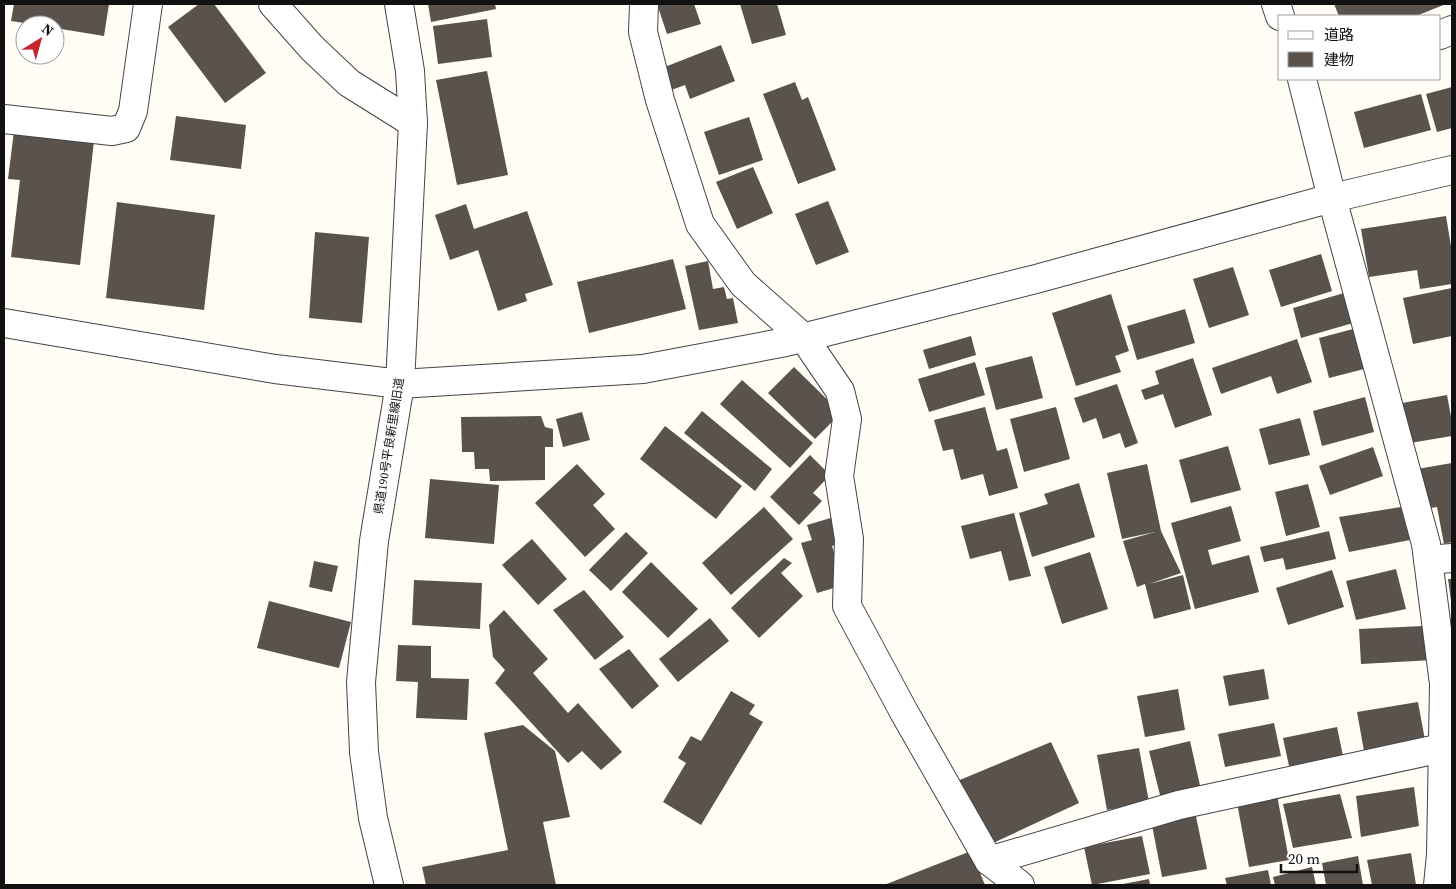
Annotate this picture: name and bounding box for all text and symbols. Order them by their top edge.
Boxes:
north arrow [15,15,65,65]
legend [1278,15,1441,80]
text: N [38,19,58,41]
text: 道路 [1324,24,1354,45]
text: 建物 [1324,49,1354,70]
street label: 県道190号平良新里線旧道 [370,377,408,515]
scale bar [1281,842,1357,874]
text: 20 m [1288,848,1320,869]

